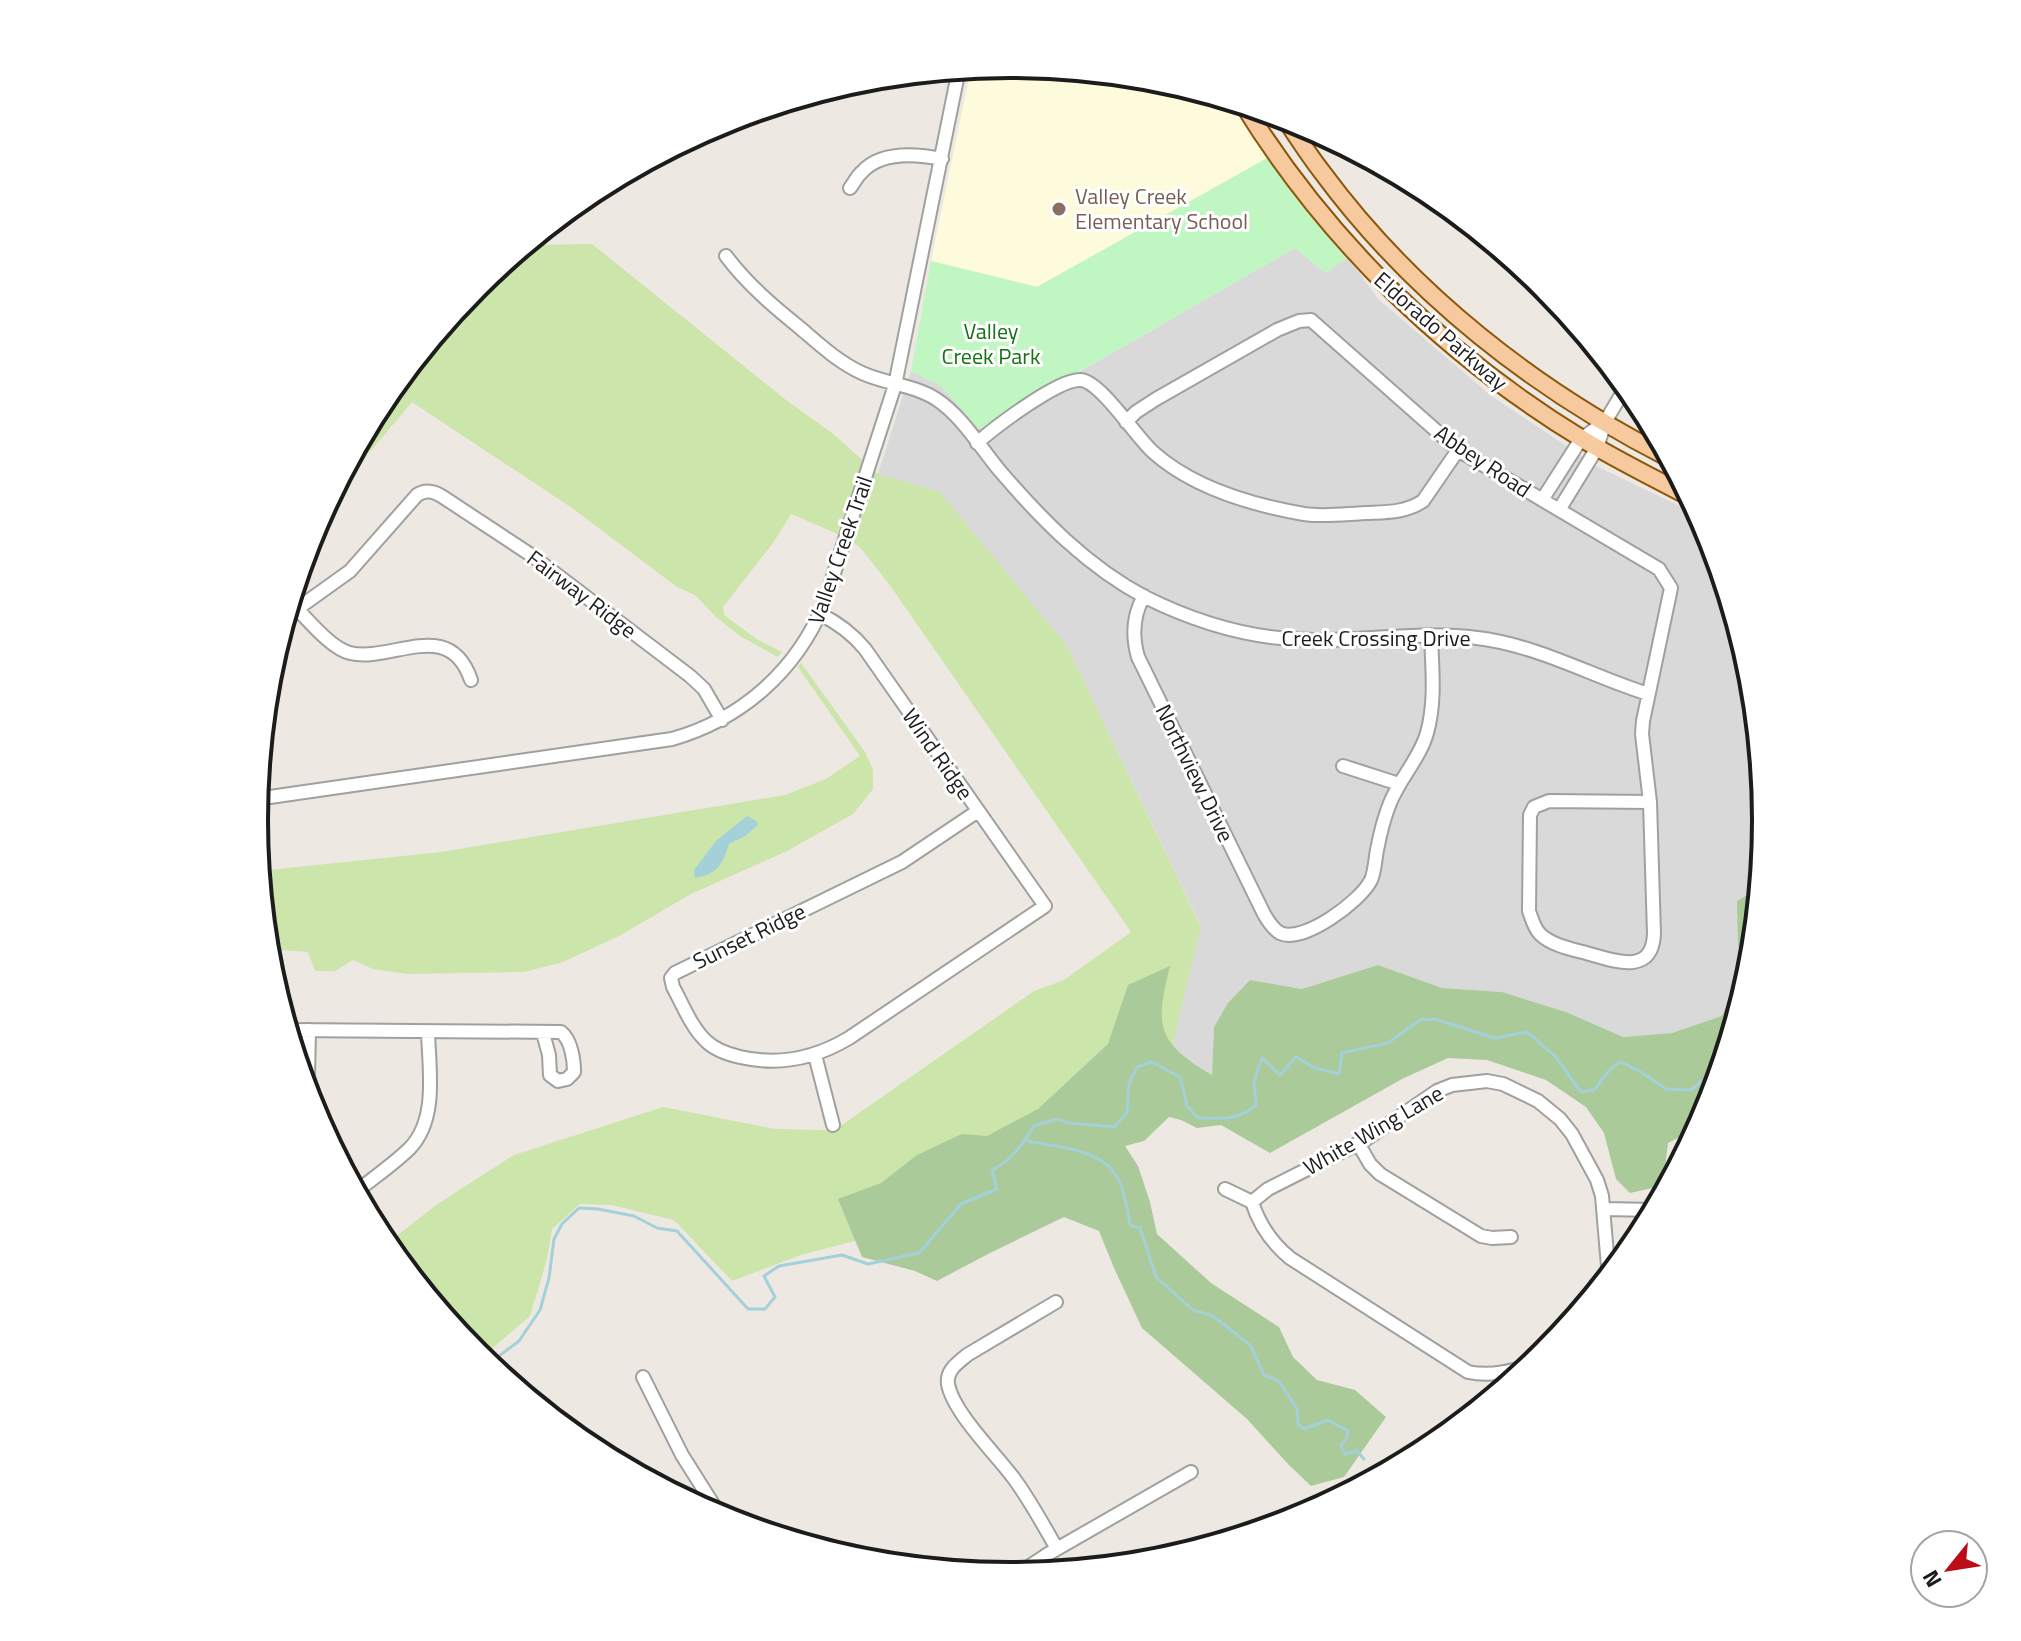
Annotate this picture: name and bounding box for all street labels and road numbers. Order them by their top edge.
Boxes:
street label: Eldorado Parkway [1367,263,1516,399]
street label: Abbey Road [1428,416,1538,506]
street label: Valley Creek Trail [799,471,881,629]
street label: Fairway Ridge [520,541,644,647]
street label: Creek Crossing Drive [1281,621,1471,655]
street label: Northview Drive [1147,698,1243,848]
street label: Wind Ridge [894,701,982,807]
street label: Sunset Ridge [687,894,811,978]
street label: White Wing Lane [1297,1076,1449,1184]

